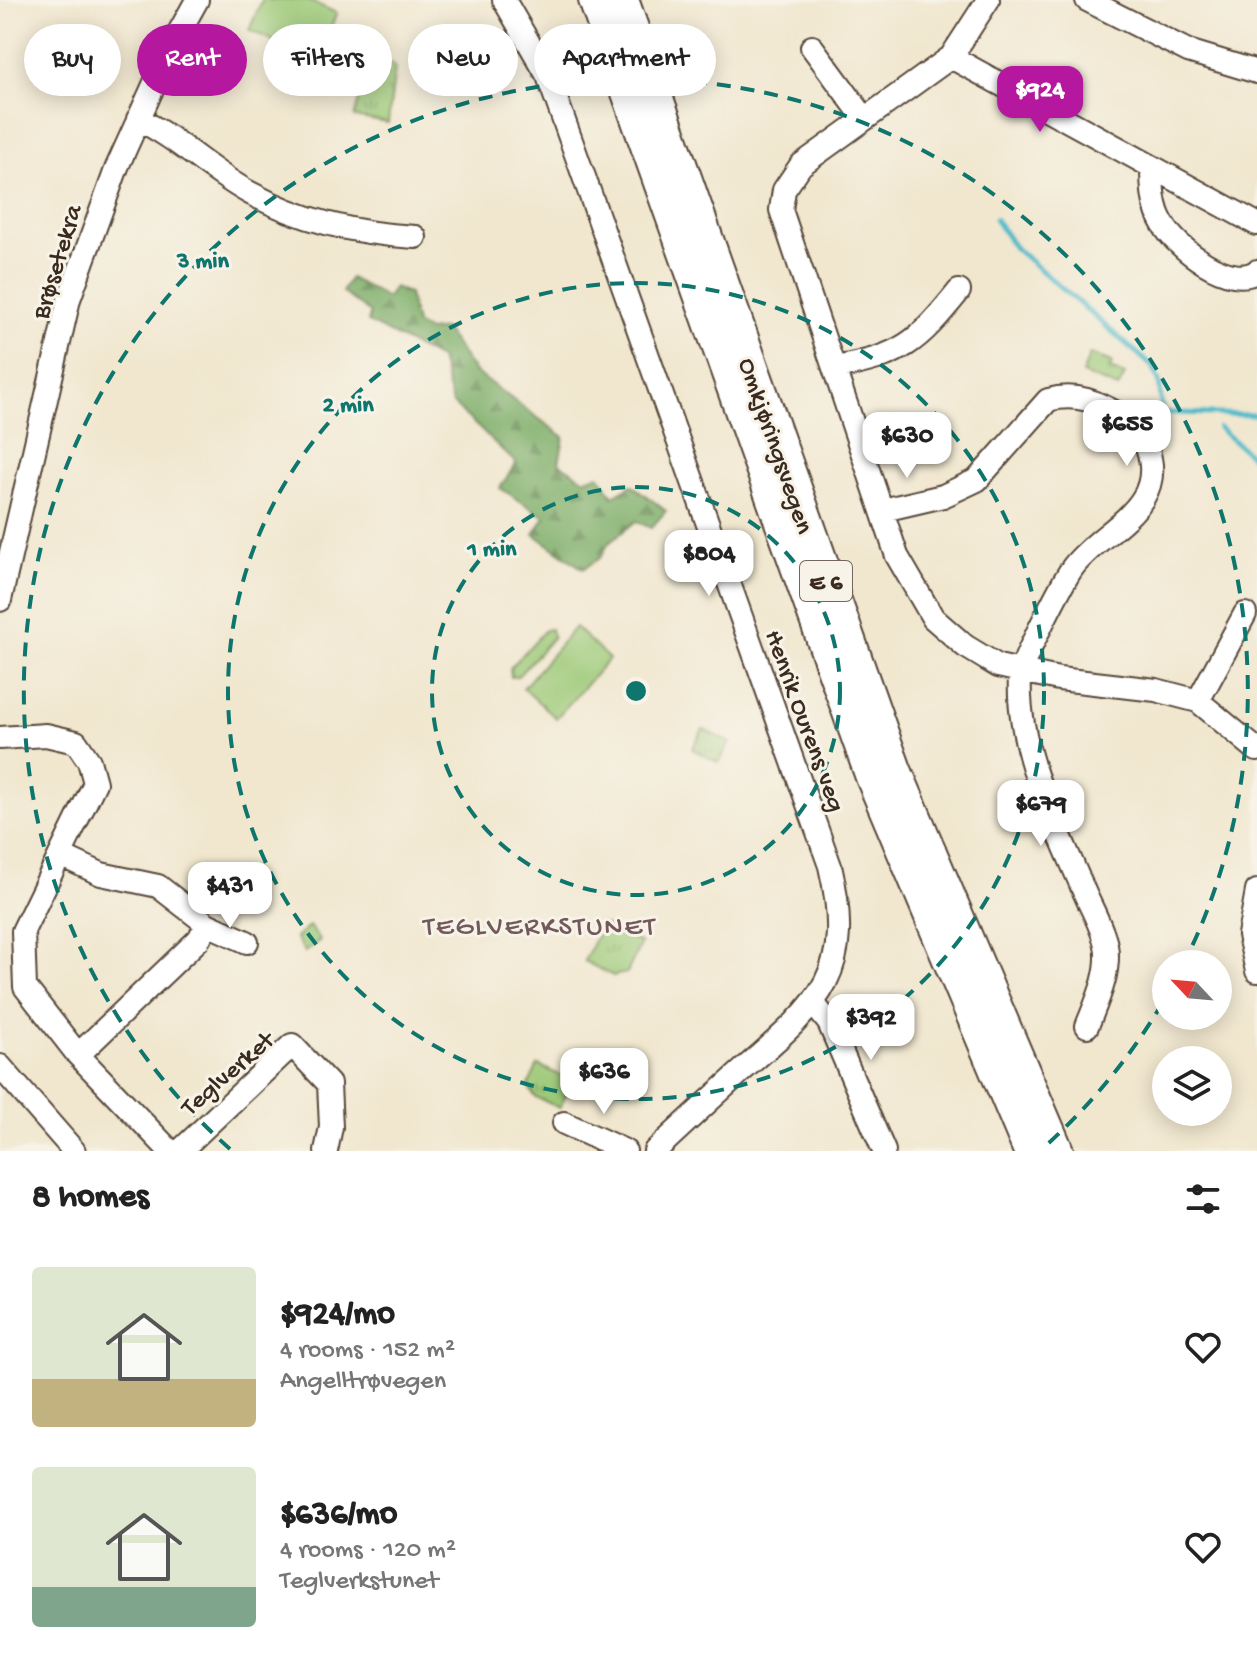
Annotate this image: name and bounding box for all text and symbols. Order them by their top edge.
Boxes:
chip: Buy [24,24,121,96]
chip: Rent [137,24,247,96]
chip: Filters [263,24,392,96]
chip: New [408,24,518,96]
chip: Apartment [534,24,716,96]
pin: $924 [993,66,1087,134]
text: $924 [1015,76,1065,107]
street label: Brøsetekra [27,200,92,324]
text: 3 min [176,248,229,277]
street label: Omkjøringsvegen [729,355,819,539]
text: 2 min [322,392,374,421]
pin: $655 [1080,400,1174,468]
text: $655 [1101,410,1153,441]
pin: $630 [860,412,954,480]
text: $630 [880,422,934,453]
pin: $804 [662,530,756,598]
text: 1 min [466,536,517,565]
text: $804 [683,540,736,571]
road number: E 6 [800,561,852,601]
street label: Henrik Ourens veg [755,626,850,817]
centre of rings [622,677,650,705]
pin: $679 [994,780,1088,848]
text: $679 [1015,790,1067,821]
pin: $431 [183,862,277,930]
text: $431 [206,872,254,903]
district label: TEGLVERKSTUNET [421,912,657,945]
north arrow [1152,950,1232,1030]
map controls [1152,950,1232,1126]
pin: $392 [824,994,918,1062]
text: $392 [846,1004,896,1035]
street label: Teglverket [174,1025,284,1126]
button: layers [1152,1046,1232,1126]
pin: $636 [557,1048,651,1116]
text: $636 [578,1058,630,1089]
icon: filters [1181,1177,1225,1221]
text: 8 homes [32,1179,149,1219]
text: $924/mo [280,1296,395,1336]
icon: home [96,1299,192,1395]
icon: heart [1181,1325,1225,1369]
text: 4 rooms · 152 m² [280,1336,455,1367]
text: Angelltrøvegen [280,1367,446,1398]
text: $636/mo [280,1496,397,1536]
icon: home [96,1499,192,1595]
icon: heart [1181,1525,1225,1569]
text: 4 rooms · 120 m² [280,1536,456,1567]
text: Teglverkstunet [280,1567,438,1598]

